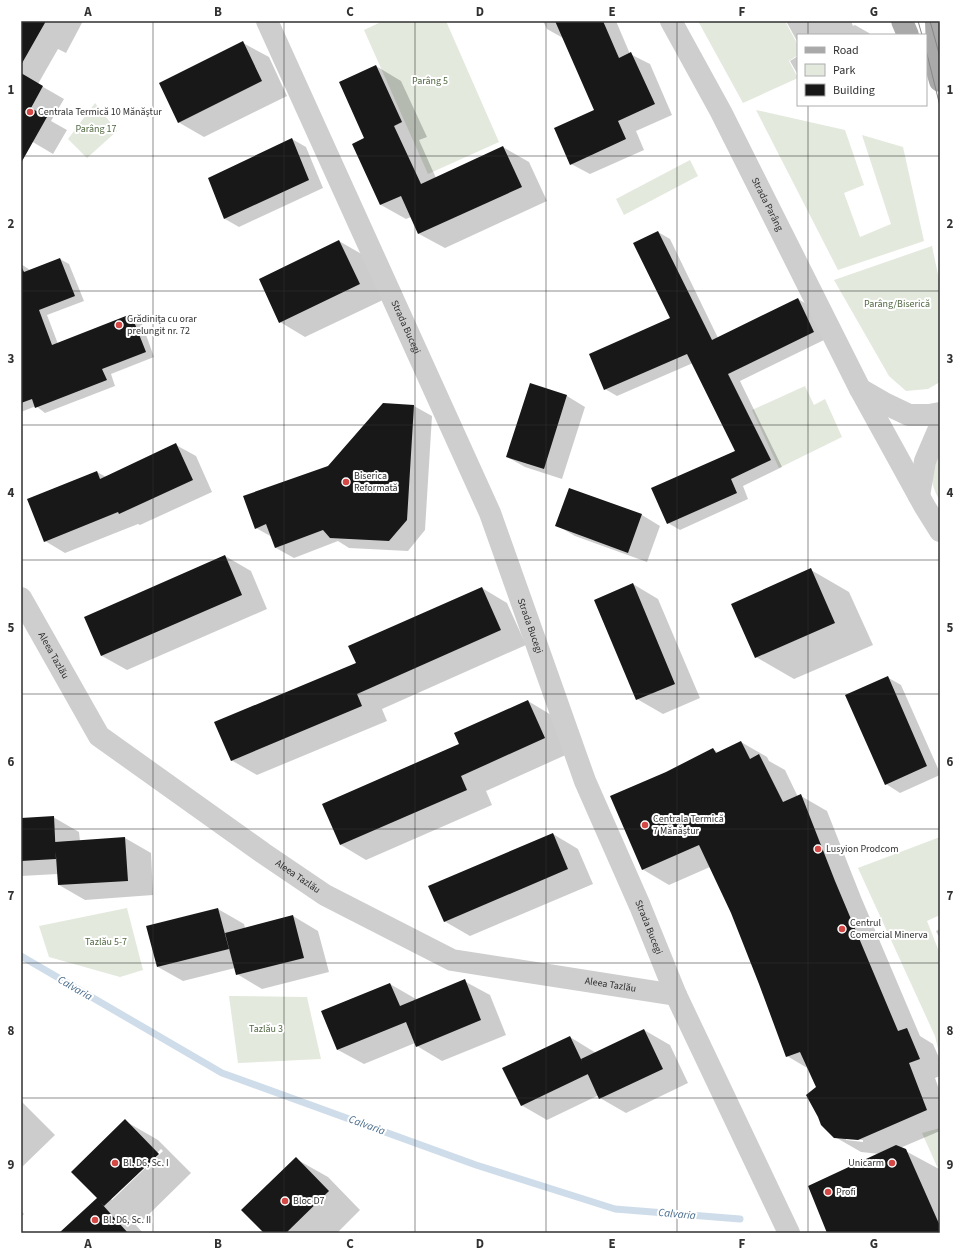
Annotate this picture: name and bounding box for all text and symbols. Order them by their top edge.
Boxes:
text: A [83,3,92,21]
text: B [214,3,222,21]
text: C [346,3,354,21]
text: D [476,3,484,21]
text: E [608,3,616,21]
text: F [739,3,746,21]
text: G [870,3,878,21]
legend [797,34,927,106]
text: Road [833,42,859,59]
text: Park [833,62,855,79]
park label: Parâng 5 [412,74,448,88]
text: 1 [8,81,15,99]
text: 1 [947,81,954,99]
text: Building [833,82,875,99]
place label: Centrala Termică 10 Mănăștur [38,105,162,119]
marker: Centrala Termică 10 Mănăștur [25,107,35,117]
park label: Parâng 17 [76,122,117,136]
street label: Strada Parâng [748,175,787,233]
text: 2 [8,215,15,233]
text: 2 [947,215,954,233]
park label: Parâng/Biserică [864,297,930,311]
street label: Strada Bucegi [387,298,424,356]
place label: Grădinița cu orar prelungit nr. 72 [127,312,197,338]
marker: Grădinița cu orar prelungit nr. 72 [114,320,124,330]
text: 3 [8,350,15,368]
text: 3 [947,350,954,368]
place label: Biserica Reformată [354,469,398,495]
marker: Biserica Reformată [341,477,351,487]
text: 4 [8,484,15,502]
text: 4 [947,484,954,502]
street label: Strada Bucegi [514,597,546,655]
text: 5 [8,619,15,637]
text: 5 [947,619,954,637]
street label: Aleea Tazlău [35,629,72,681]
text: 6 [8,753,15,771]
text: 6 [947,753,954,771]
place label: Centrala Termică 7 Mănăștur [653,812,724,838]
marker: Centrala Termică 7 Mănăștur [640,820,650,830]
place label: Lusyion Prodcom [826,842,898,856]
marker: Lusyion Prodcom [813,844,823,854]
street label: Aleea Tazlău [272,856,323,897]
text: 7 [8,887,15,905]
text: 7 [947,887,954,905]
street label: Strada Bucegi [631,898,666,957]
place label: Centrul Comercial Minerva [850,916,928,942]
marker: Centrul Comercial Minerva [837,924,847,934]
park label: Tazlău 5-7 [85,935,127,949]
water label: Calvaria [55,972,95,1004]
street label: Aleea Tazlău [584,974,637,996]
text: 8 [8,1022,15,1040]
park label: Tazlău 3 [249,1022,283,1036]
text: 8 [947,1022,954,1040]
water label: Calvaria [347,1111,387,1139]
text: 9 [8,1156,15,1174]
place label: Bl. D6, Sc. I [123,1156,169,1170]
place label: Unicarm [848,1156,884,1170]
text: 9 [947,1156,954,1174]
marker: Bl. D6, Sc. I [110,1158,120,1168]
marker: Unicarm [887,1158,897,1168]
place label: Profi [836,1185,856,1199]
marker: Profi [823,1187,833,1197]
place label: Bloc D7 [293,1194,325,1208]
marker: Bloc D7 [280,1196,290,1206]
water label: Calvaria [658,1205,697,1223]
place label: Bl. D6, Sc. II [103,1213,151,1227]
marker: Bl. D6, Sc. II [90,1215,100,1225]
text: A [83,1235,92,1253]
text: B [214,1235,222,1253]
text: C [346,1235,354,1253]
text: D [476,1235,484,1253]
text: E [608,1235,616,1253]
text: F [739,1235,746,1253]
text: G [870,1235,878,1253]

